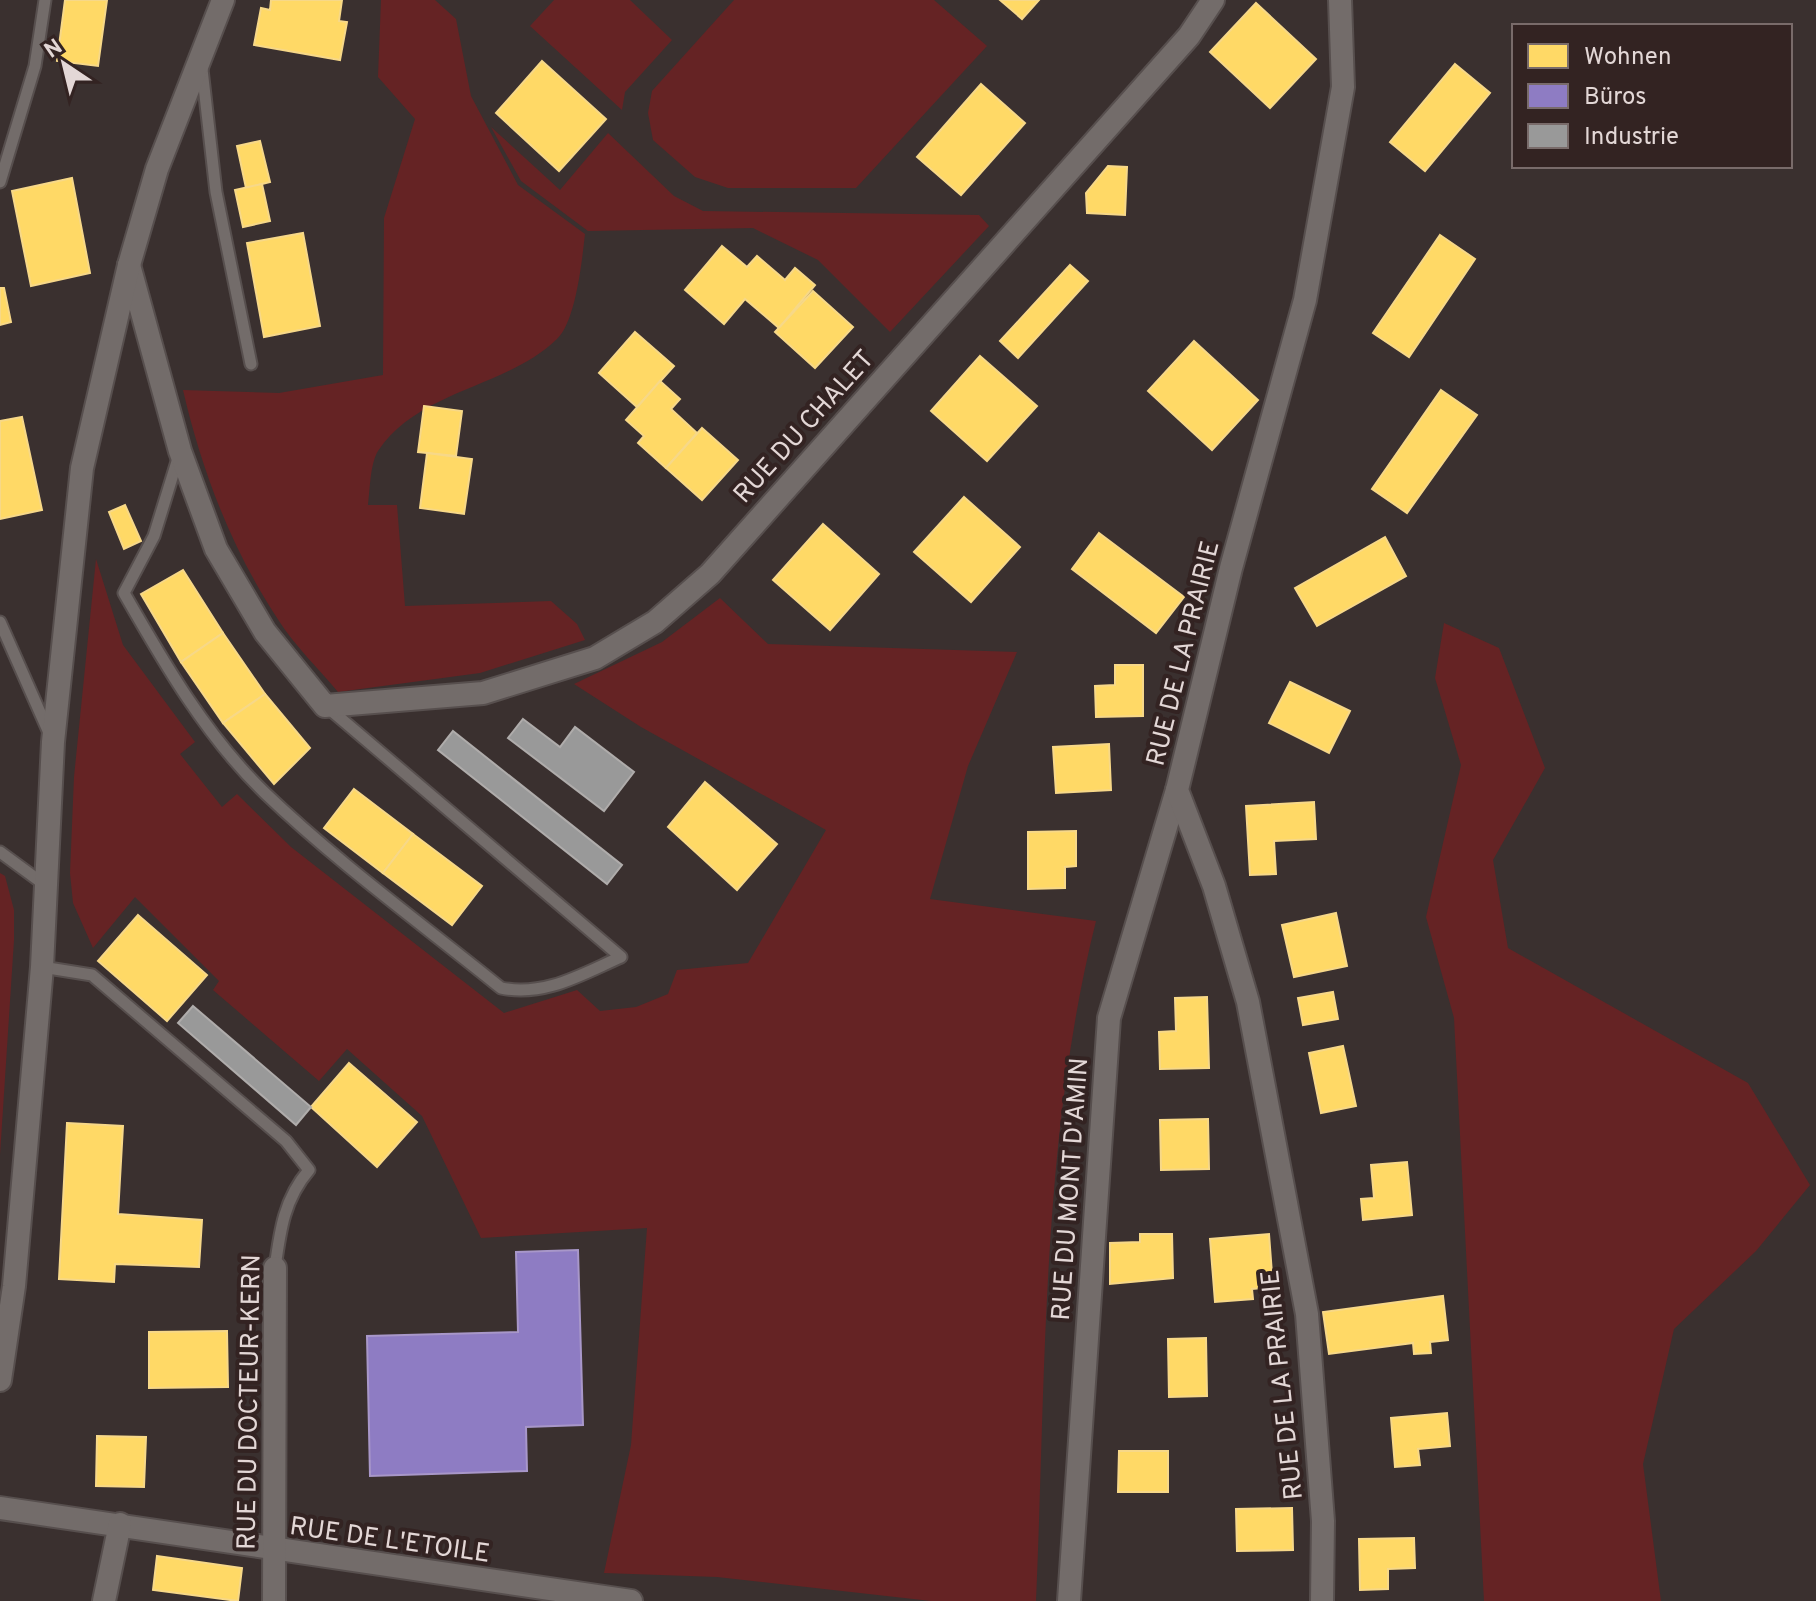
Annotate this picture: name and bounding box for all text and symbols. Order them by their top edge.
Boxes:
north arrow [24,24,104,104]
legend [1512,24,1792,168]
text: N [40,34,68,65]
text: Wohnen [1584,43,1671,73]
text: Büros [1584,83,1646,113]
text: Industrie [1584,123,1679,153]
street label: RUE DU CHALET [727,344,882,511]
street label: RUE DE LA PRAIRIE [1140,537,1228,770]
street label: RUE DU MONT D'AMIN [1046,1057,1097,1322]
street label: RUE DU DOCTEUR-KERN [231,1254,270,1550]
street label: RUE DE LA PRAIRIE [1255,1268,1312,1501]
street label: RUE DE L'ETOILE [287,1511,492,1572]

